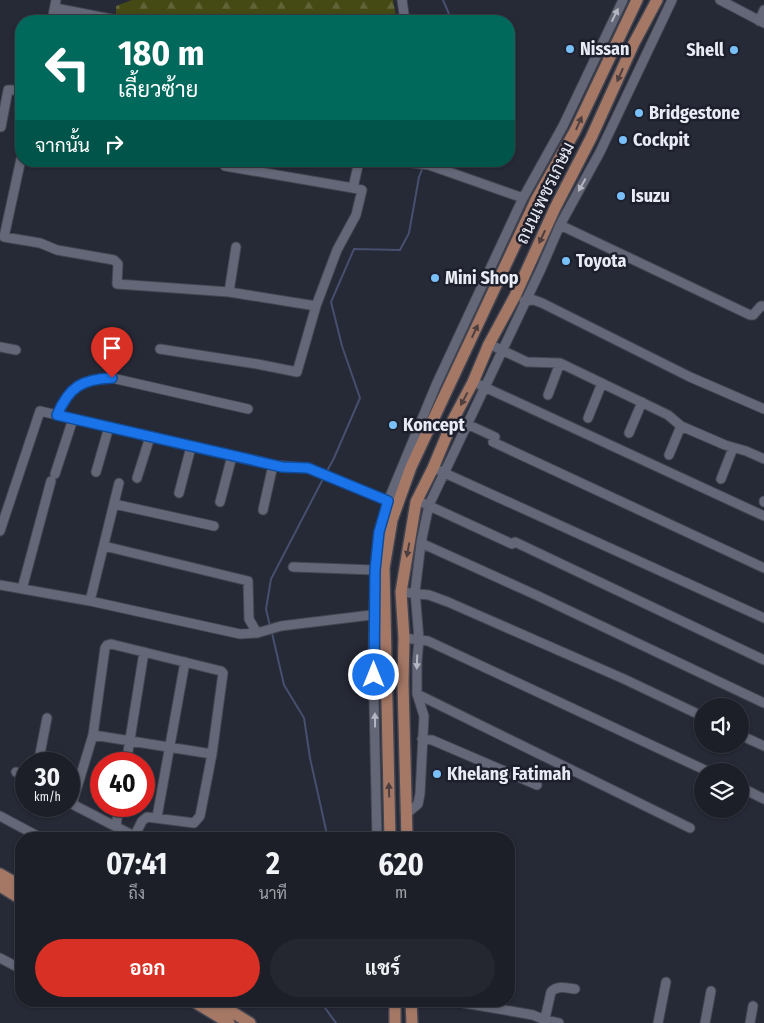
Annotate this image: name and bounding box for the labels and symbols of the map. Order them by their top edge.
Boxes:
one-way arrow [612,8,620,22]
place label: Nissan [580,38,629,60]
place label: Shell [686,39,724,61]
marker: Nissan [564,43,576,55]
marker: Shell [728,44,740,56]
one-way arrow [615,68,623,82]
place label: Bridgestone [649,102,740,124]
marker: Bridgestone [633,107,645,119]
one-way arrow [575,116,583,130]
place label: Cockpit [633,129,690,151]
marker: Cockpit [617,134,629,146]
street label: ถนนเพชรเกษม [511,138,579,248]
one-way arrow [577,179,586,192]
place label: Isuzu [631,185,670,207]
marker: Isuzu [615,190,627,202]
one-way arrow [538,230,546,244]
place label: Toyota [576,250,626,272]
marker: Toyota [560,255,572,267]
place label: Mini Shop [445,267,519,289]
marker: Mini Shop [429,272,441,284]
one-way arrow [471,324,479,338]
pin [91,327,133,378]
one-way arrow [460,392,468,407]
place label: Koncept [403,414,466,436]
marker: Koncept [387,419,399,431]
one-way arrow [403,542,411,558]
position arrow [347,648,399,700]
one-way arrow [413,654,421,670]
one-way arrow [370,712,378,728]
speed limit sign: 40 [90,752,155,817]
place label: Khelang Fatimah [447,763,571,785]
marker: Khelang Fatimah [431,768,443,780]
one-way arrow [384,782,392,798]

